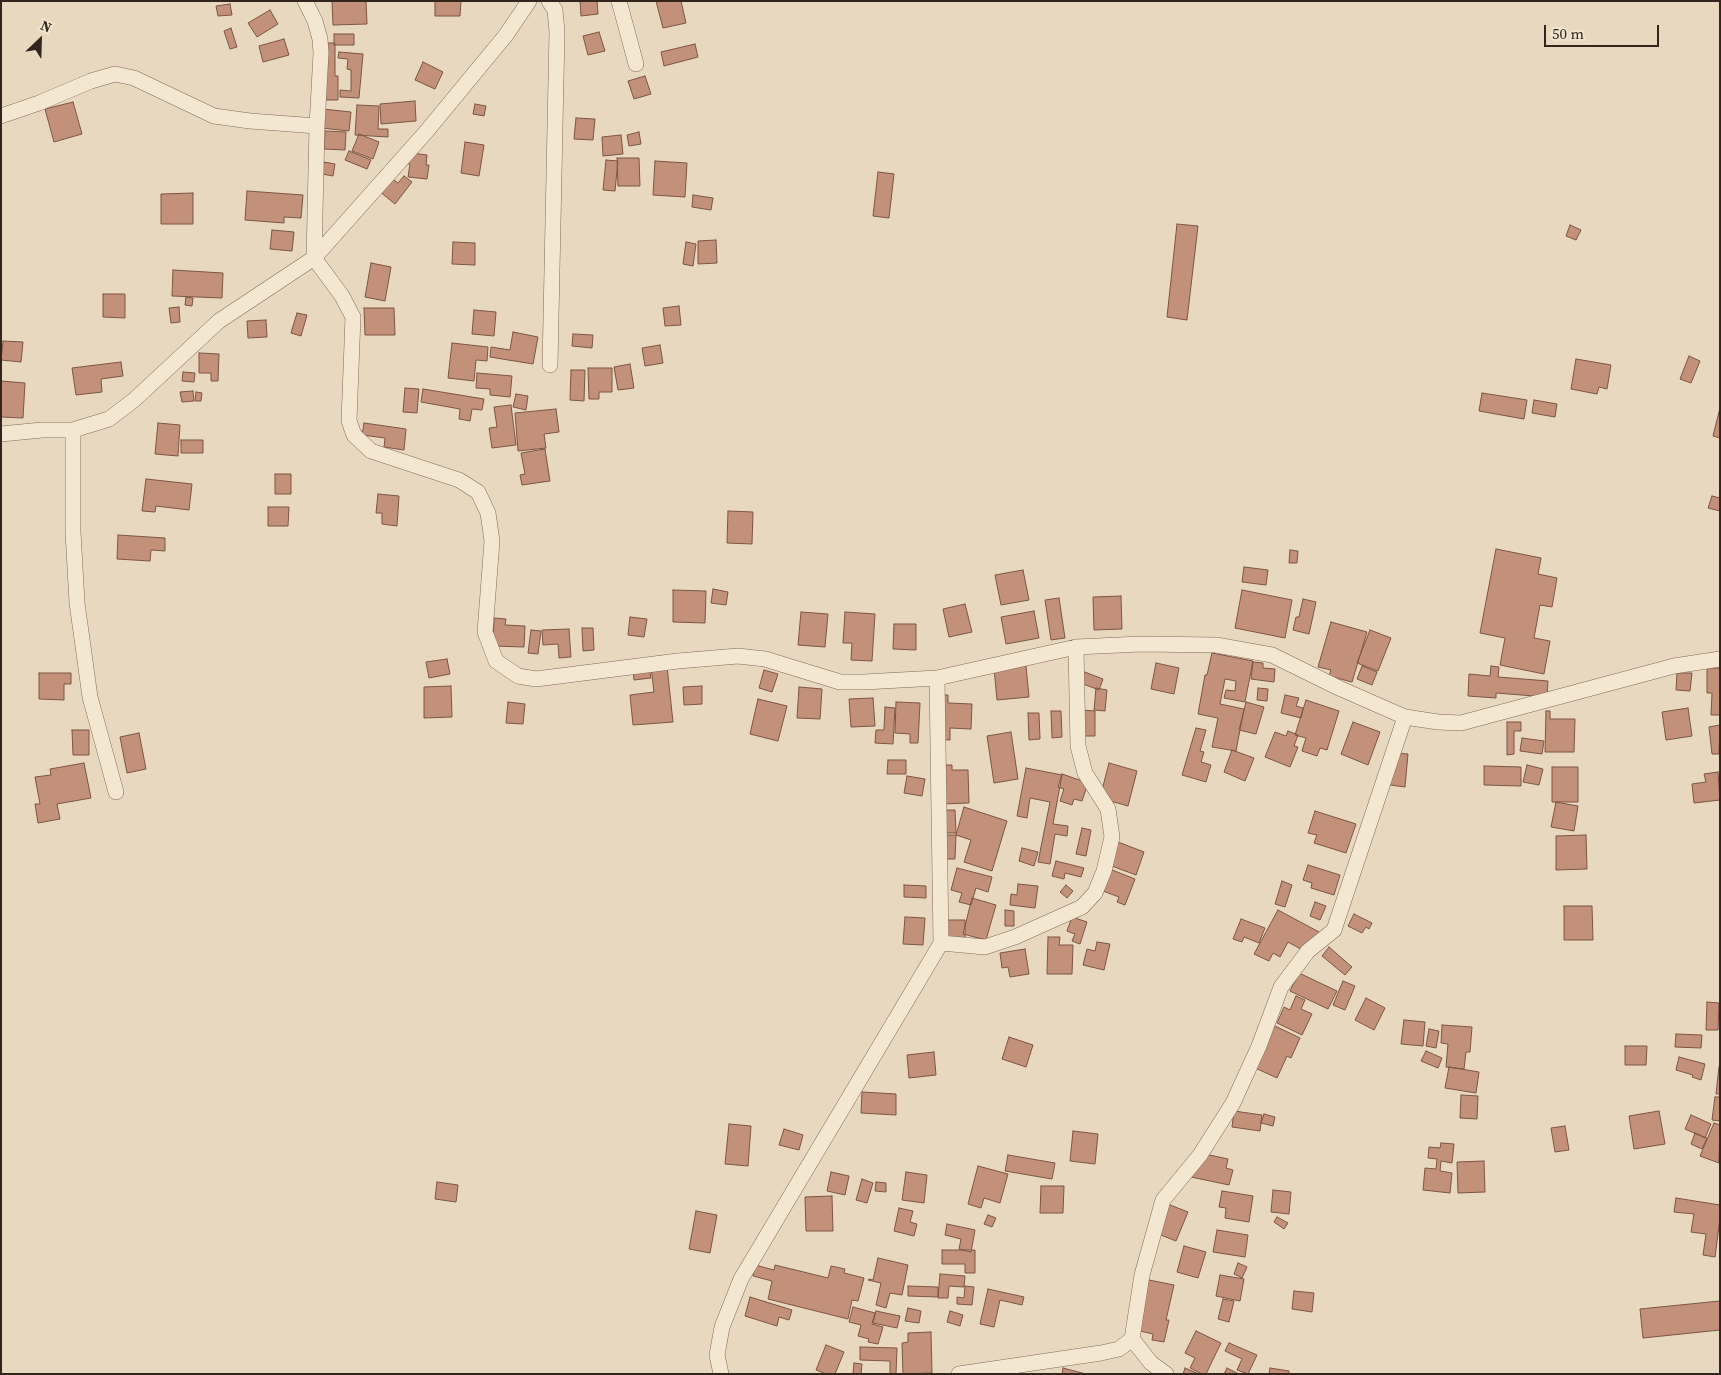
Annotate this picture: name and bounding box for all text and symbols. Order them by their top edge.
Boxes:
north arrow [15,15,65,65]
text: N [37,15,55,38]
scale bar [1546,15,1661,47]
text: 50 m [1552,23,1584,44]

